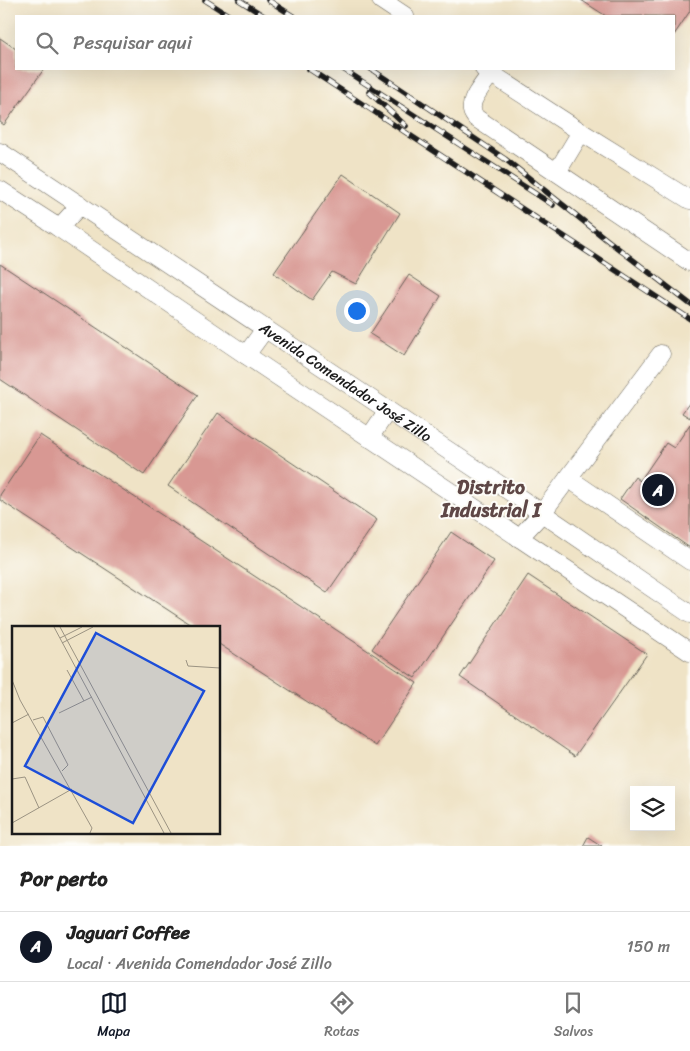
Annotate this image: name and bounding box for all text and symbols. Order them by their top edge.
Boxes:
search box [15,15,675,70]
text: Pesquisar aqui [73,26,192,59]
icon: search [33,29,61,57]
your location [344,298,370,324]
street label: Avenida Comendador José Zillo [253,314,437,449]
district label: Distrito Industrial I [440,470,543,528]
pin: A [642,471,674,509]
inset map [12,626,220,834]
map controls [630,786,675,831]
button: layers [630,786,675,831]
text: Por perto [20,860,108,898]
text: Jaguari Coffee [67,916,190,949]
text: A [31,932,41,961]
text: 150 m [627,932,670,961]
text: Local · Avenida Comendador José Zillo [67,949,332,978]
tab: Mapa [97,989,130,1044]
tab: Rotas [324,989,359,1044]
tab: Salvos [554,989,593,1044]

